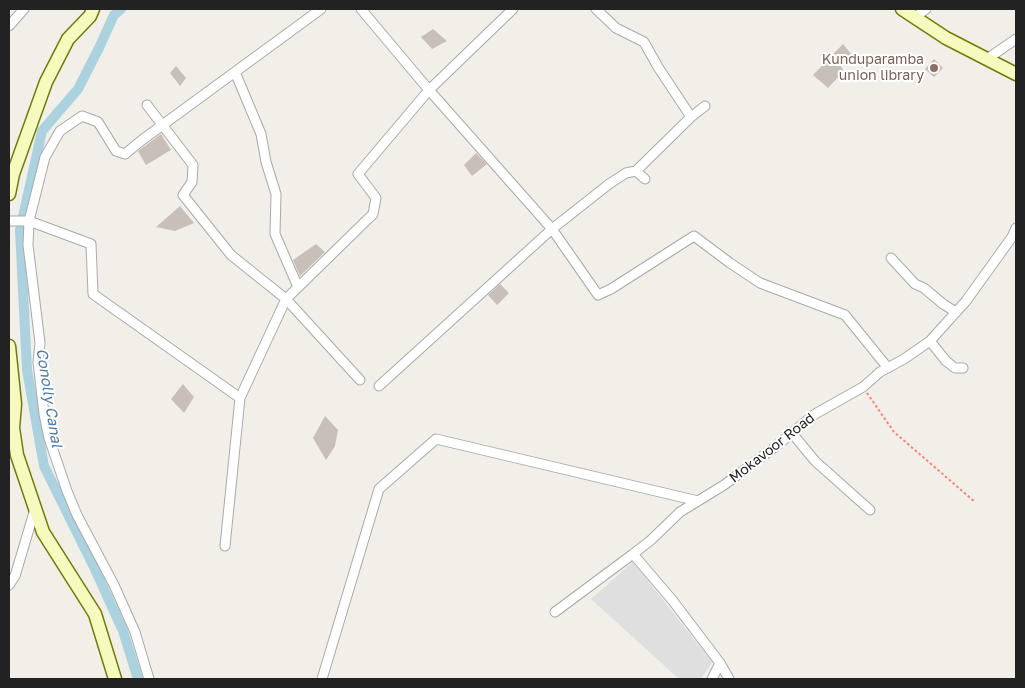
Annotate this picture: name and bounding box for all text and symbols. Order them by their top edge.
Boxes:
place label: Kunduparamba union library [822,52,924,84]
marker: Kunduparamba union library [928,62,940,74]
water label: Conolly Canal [32,347,66,449]
street label: Mokavoor Road [726,410,818,486]

